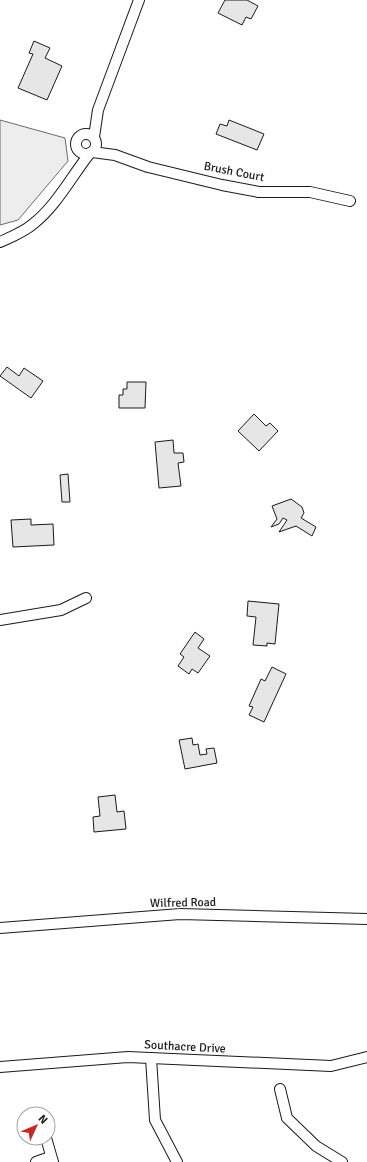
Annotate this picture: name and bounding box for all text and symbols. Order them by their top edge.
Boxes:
street label: Brush Court [202,159,266,185]
street label: Wilfred Road [150,895,216,911]
street label: Southacre Drive [144,1037,226,1057]
north arrow [16,1106,56,1146]
text: N [35,1112,50,1127]

